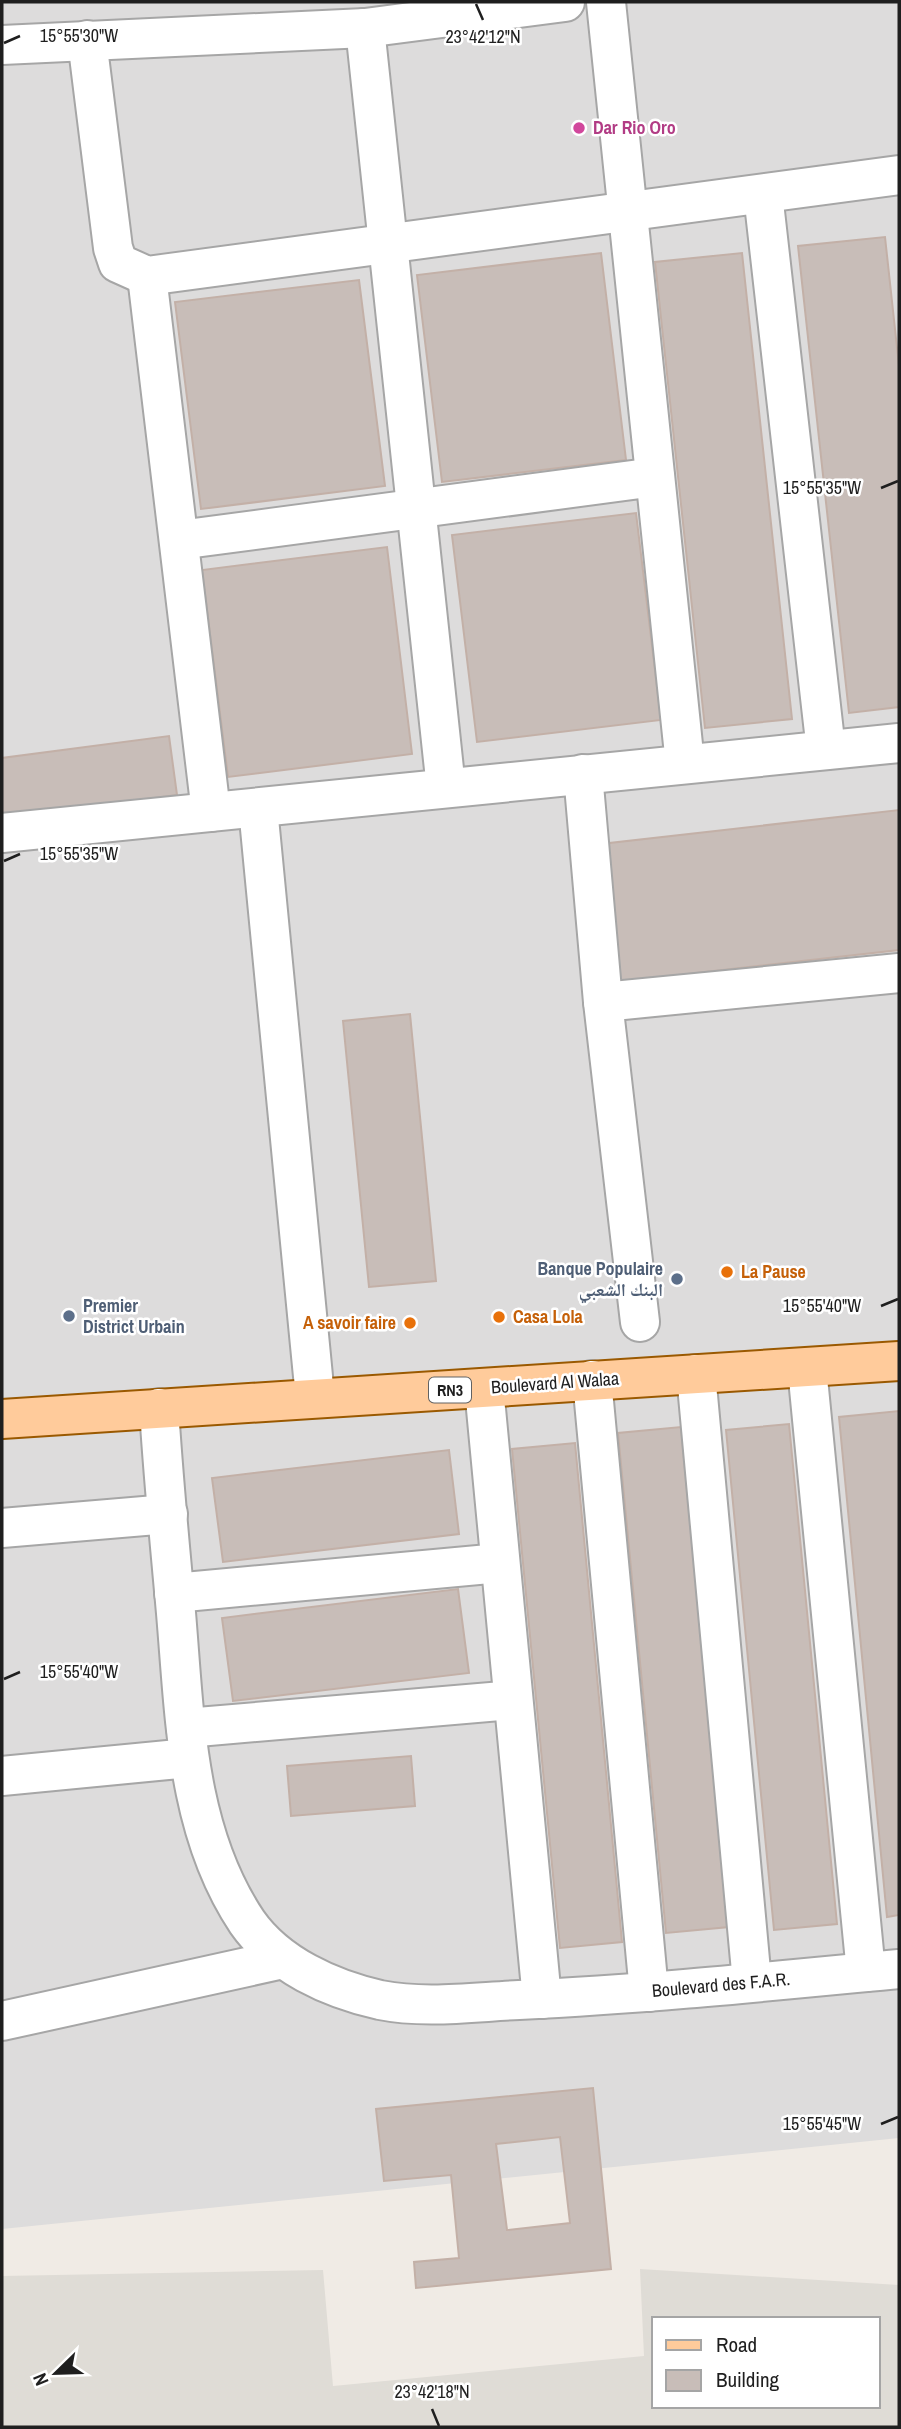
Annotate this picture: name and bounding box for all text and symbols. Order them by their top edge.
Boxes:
text: 15°55'30"W [40,23,118,48]
text: 23°42'12"N [445,24,521,49]
place label: Dar Rio Oro [593,115,676,140]
marker: Dar Rio Oro [571,120,587,136]
text: 15°55'35"W [783,475,861,500]
text: 15°55'35"W [40,841,118,866]
place label: Banque Populaire البنك الشعبي [538,1256,663,1304]
place label: La Pause [741,1259,806,1284]
marker: La Pause [719,1264,735,1280]
marker: Banque Populaire البنك الشعبي [669,1271,685,1287]
place label: Premier District Urbain [83,1293,185,1339]
text: 15°55'40"W [783,1293,861,1318]
place label: Casa Lola [513,1304,584,1329]
marker: Premier District Urbain [61,1308,77,1324]
marker: Casa Lola [491,1309,507,1325]
place label: A savoir faire [303,1310,396,1335]
marker: A savoir faire [402,1315,418,1331]
street label: Boulevard Al Walaa [490,1366,620,1399]
road number: RN3 [429,1378,471,1402]
text: 15°55'40"W [40,1659,118,1684]
street label: Boulevard des F.A.R. [651,1966,791,2003]
text: 15°55'45"W [783,2111,861,2136]
legend [652,2317,880,2408]
text: Road [716,2330,757,2359]
north arrow [21,2338,91,2408]
text: Building [716,2365,780,2394]
text: N [26,2369,55,2390]
text: 23°42'18"N [394,2379,470,2404]

